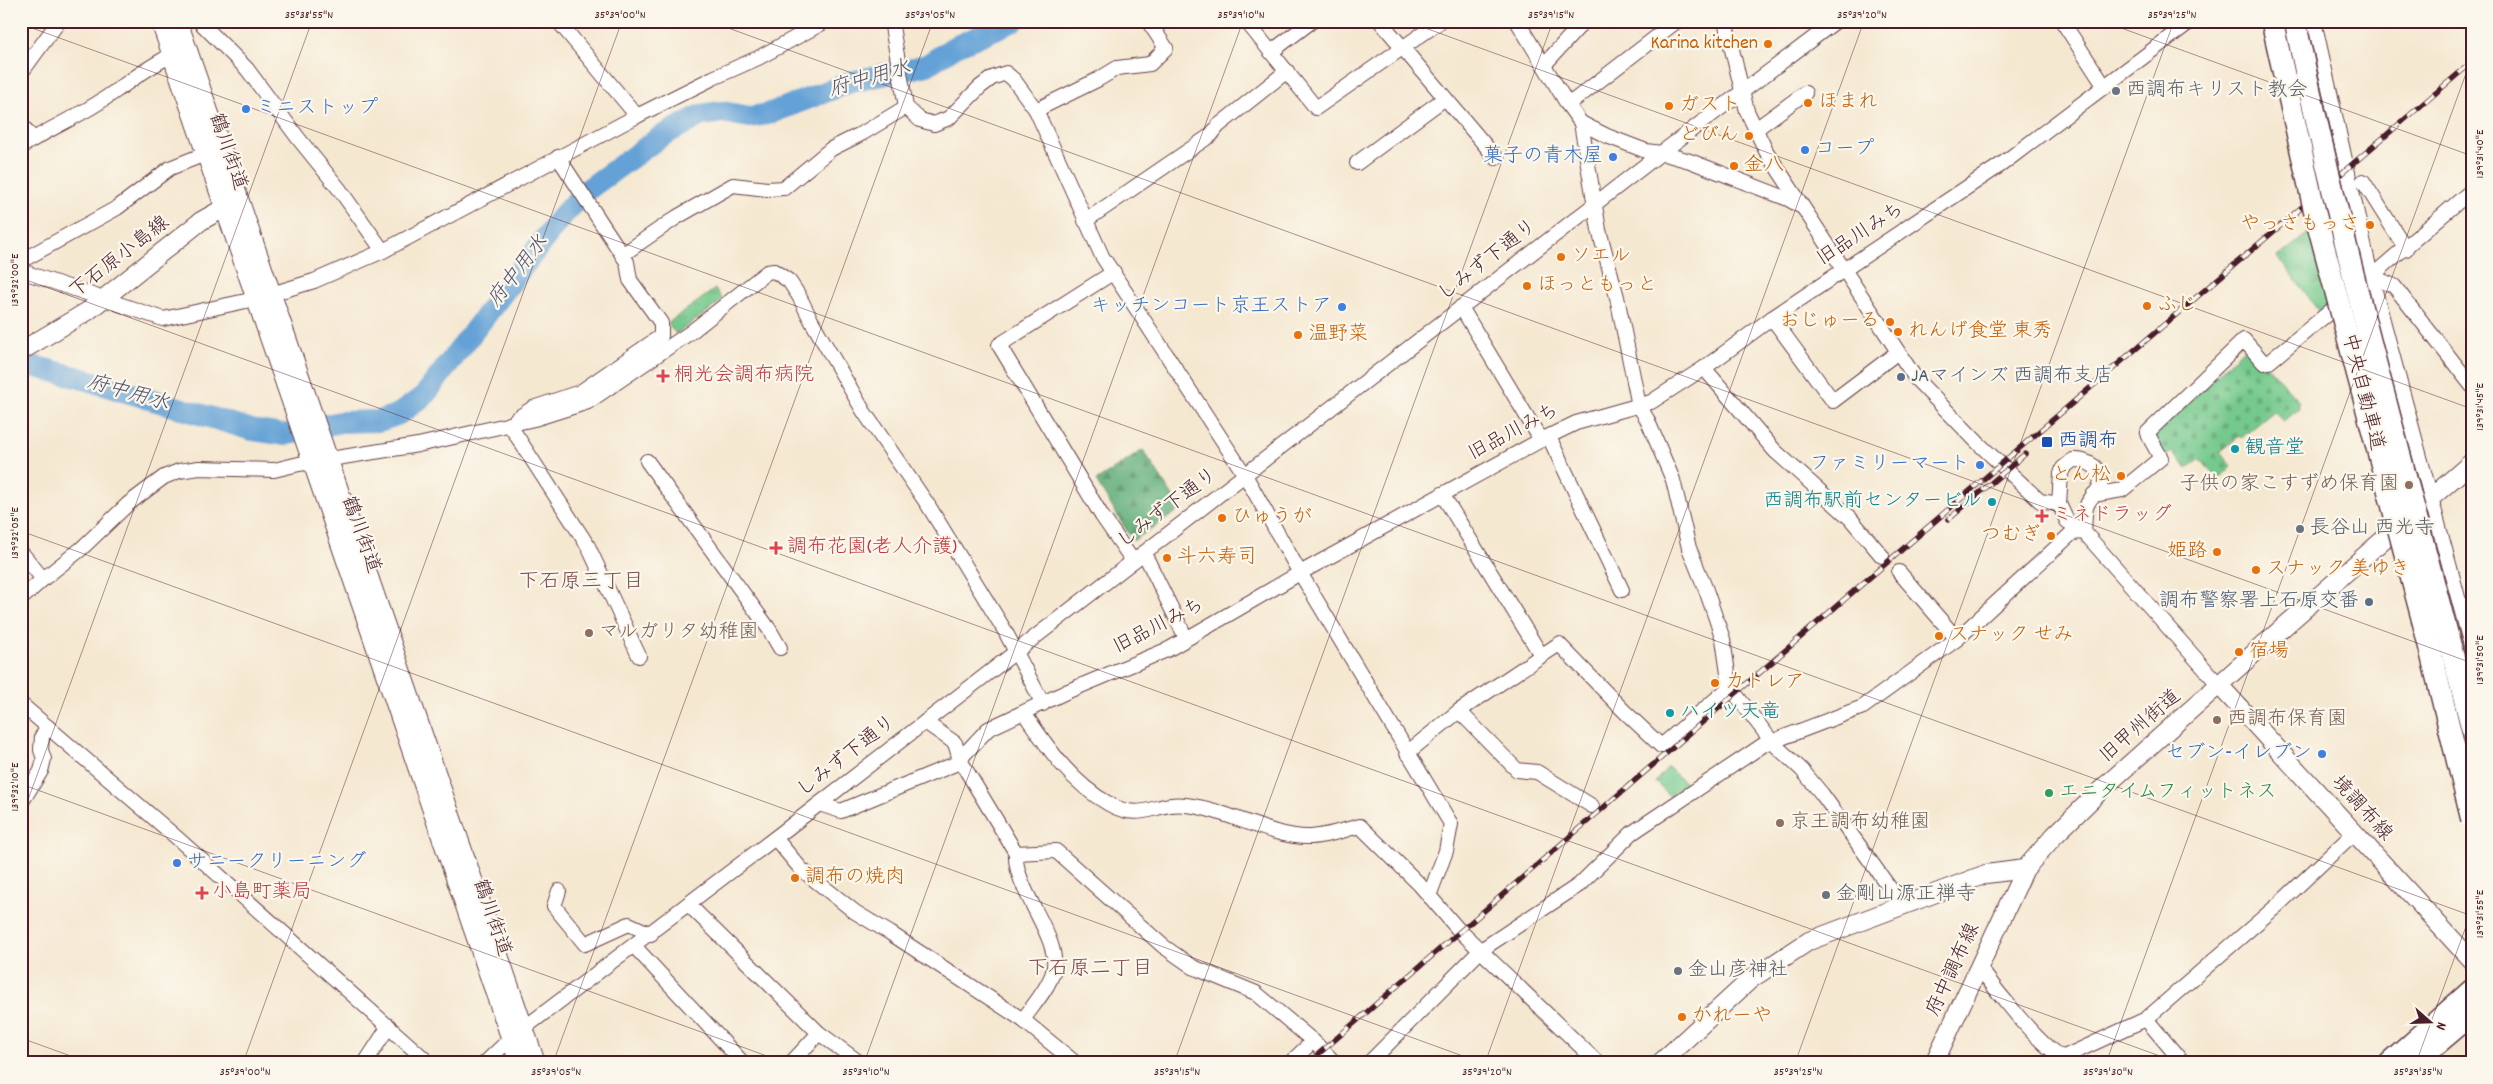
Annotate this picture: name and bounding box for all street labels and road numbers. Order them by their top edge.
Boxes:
street label: 鶴川街道 [201,110,253,194]
street label: 旧品川みち [1812,196,1910,274]
street label: 下石原小島線 [64,210,176,306]
street label: しみず下通り [1432,213,1544,309]
street label: 中央自動車道 [2334,330,2390,454]
street label: 旧品川みち [1464,397,1564,469]
street label: しみず下通り [1112,462,1224,556]
street label: 鶴川街道 [333,493,387,577]
street label: 旧品川みち [1108,592,1210,662]
street label: 旧甲州街道 [2094,684,2188,770]
street label: しみず下通り [791,709,903,805]
street label: 境調布線 [2324,770,2398,848]
street label: 鶴川街道 [465,876,517,960]
street label: 府中調布線 [1920,919,1988,1021]

